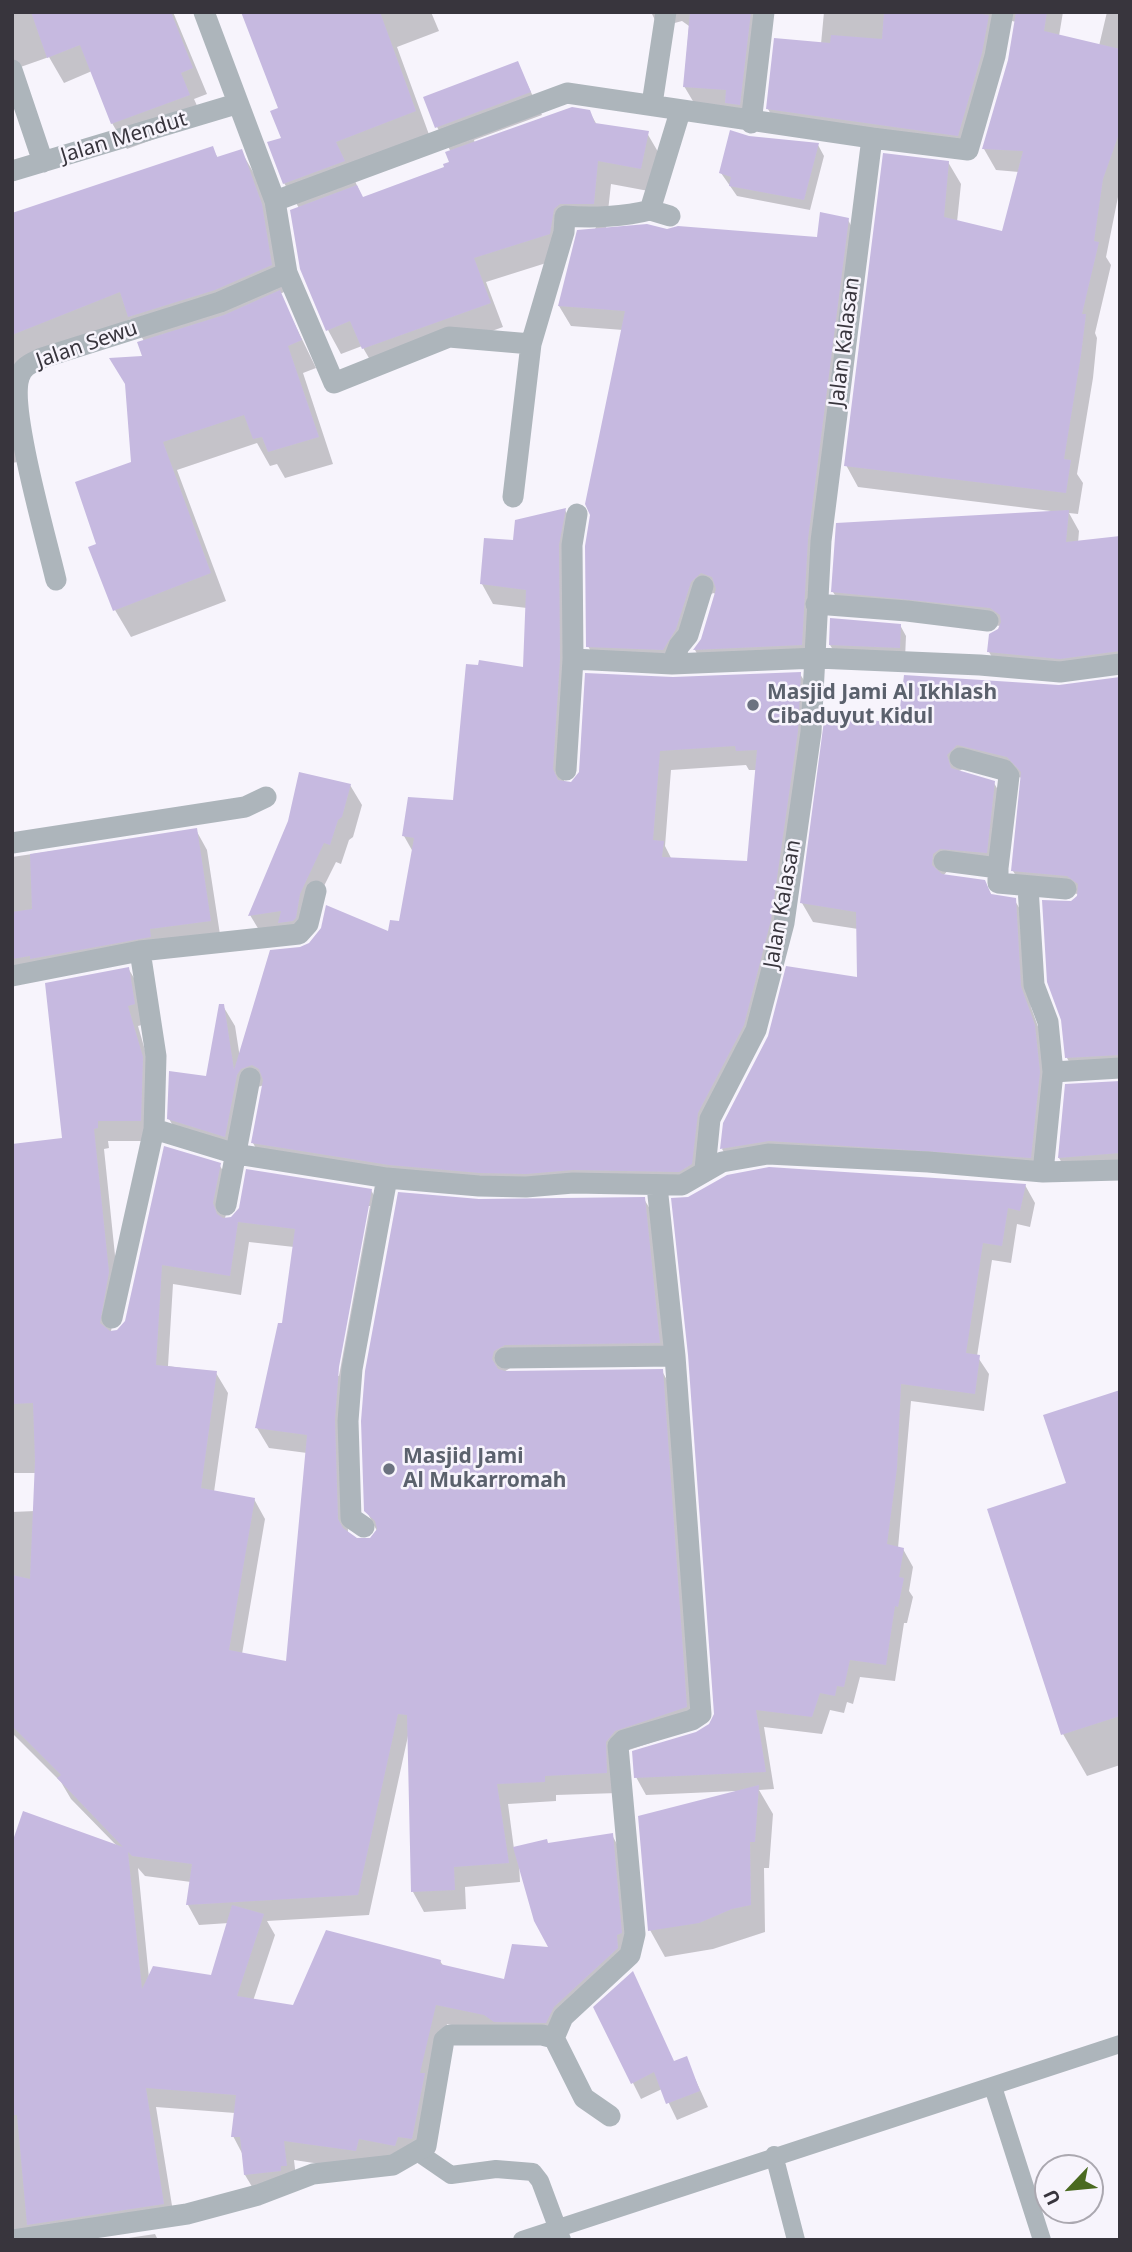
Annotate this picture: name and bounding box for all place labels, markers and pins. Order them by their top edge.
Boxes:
place label: Masjid Jami Al Ikhlash Cibaduyut Kidul [767,680,997,730]
marker: Masjid Jami Al Ikhlash Cibaduyut Kidul [745,697,761,713]
place label: Masjid Jami Al Mukarromah [403,1444,566,1494]
marker: Masjid Jami Al Mukarromah [381,1461,397,1477]

